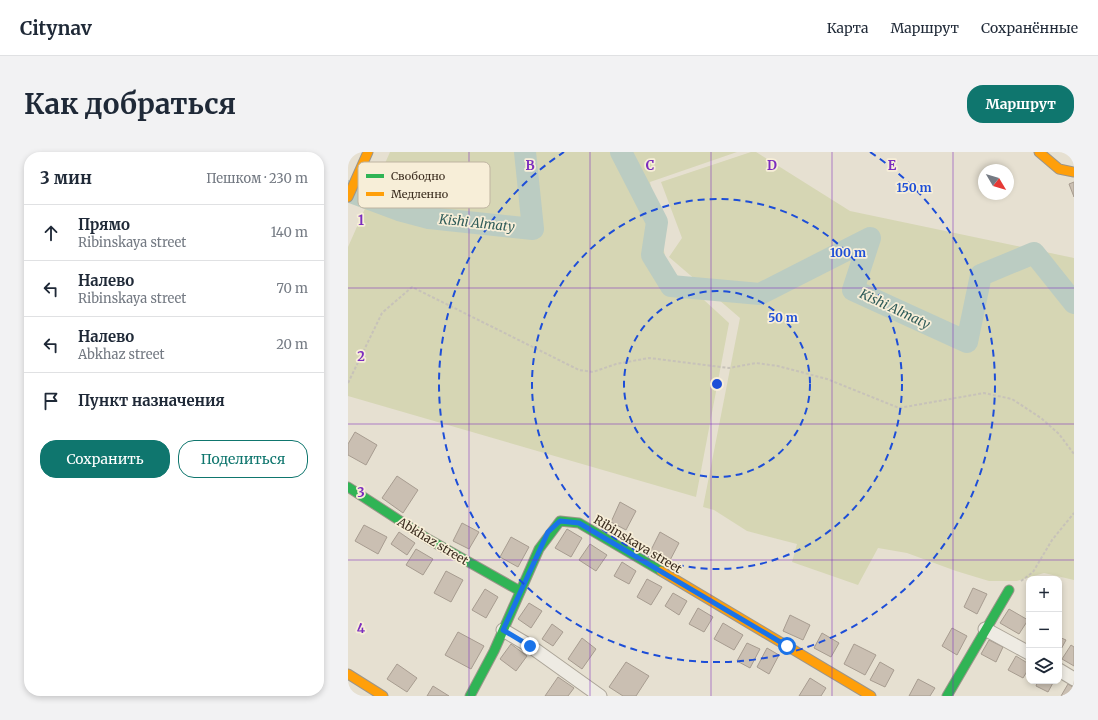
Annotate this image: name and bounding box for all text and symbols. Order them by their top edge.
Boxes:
text: Citynav [20,16,92,40]
text: Карта [827,19,868,37]
text: Маршрут [890,19,959,37]
text: Сохранённые [981,19,1078,37]
button: Маршрут [967,85,1074,123]
text: Как добраться [24,86,236,122]
text: B [525,157,535,174]
text: C [646,157,655,174]
text: D [767,157,777,174]
text: E [888,157,897,174]
legend [358,162,490,208]
north arrow [978,164,1014,200]
text: 3 мин [40,167,92,189]
text: Свободно [391,169,446,183]
text: Пешком · 230 m [206,170,308,187]
text: 150 m [897,180,932,195]
text: Медленно [391,187,449,201]
water label: Kіshі Almaty [437,210,516,235]
text: 1 [358,212,364,229]
text: Прямо [78,215,130,234]
icon: ahead [40,222,62,244]
text: 140 m [271,224,308,241]
text: Ribinskaya street [78,234,186,251]
text: 100 m [830,245,866,260]
text: Налево [78,271,134,290]
icon: left [40,278,62,300]
text: 70 m [277,280,308,297]
water label: Kіshі Almaty [856,285,933,333]
text: Ribinskaya street [78,290,186,307]
text: 50 m [768,310,798,325]
text: Налево [78,327,134,346]
icon: left [40,334,62,356]
text: 20 m [276,336,308,353]
text: Abkhaz street [78,346,165,363]
text: 2 [357,348,365,365]
centre of rings [710,377,724,391]
icon: arrive [40,390,62,412]
text: Пункт назначения [78,391,225,410]
button: Сохранить [40,440,170,478]
button: Поделиться [178,440,308,478]
text: 3 [357,484,365,501]
street label: Ribinskaya street [591,512,685,576]
street label: Abkhaz street [394,513,471,568]
map controls [1026,576,1062,684]
button: + [1026,576,1062,612]
button: − [1026,612,1062,648]
text: 4 [357,620,366,637]
route end [521,637,539,655]
route start [778,637,796,655]
button: layers [1026,648,1062,684]

